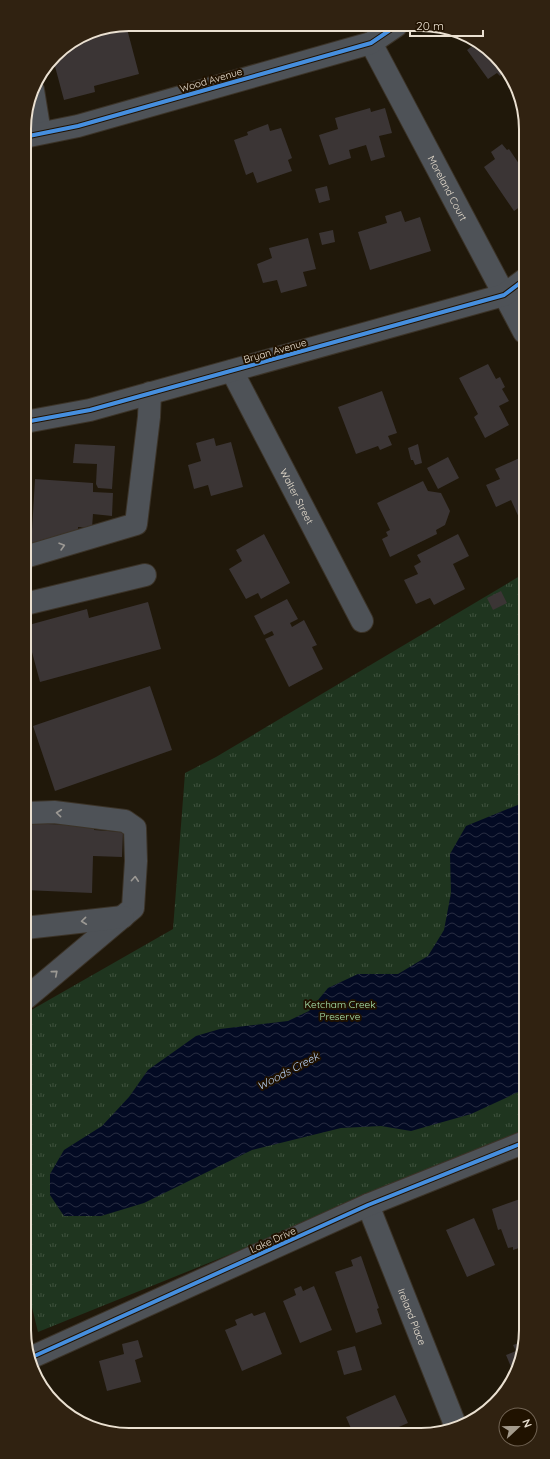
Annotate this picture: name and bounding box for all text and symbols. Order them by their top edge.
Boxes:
scale bar [410,12,483,38]
text: 20 m [416,18,444,33]
street label: Wood Avenue [178,65,244,95]
street label: Moreland Court [425,153,471,223]
street label: Bryan Avenue [242,336,308,366]
street label: Walter Street [277,466,317,527]
one-way arrow [59,542,66,551]
one-way arrow [56,808,62,817]
one-way arrow [131,876,140,882]
one-way arrow [81,917,87,926]
one-way arrow [51,970,58,977]
park label: Ketcham Creek Preserve [304,998,376,1023]
water label: Woods Creek [255,1048,322,1093]
street label: Lake Drive [248,1224,298,1256]
street label: Ireland Place [395,1286,429,1347]
north arrow [498,1407,538,1447]
text: N [519,1417,535,1430]

